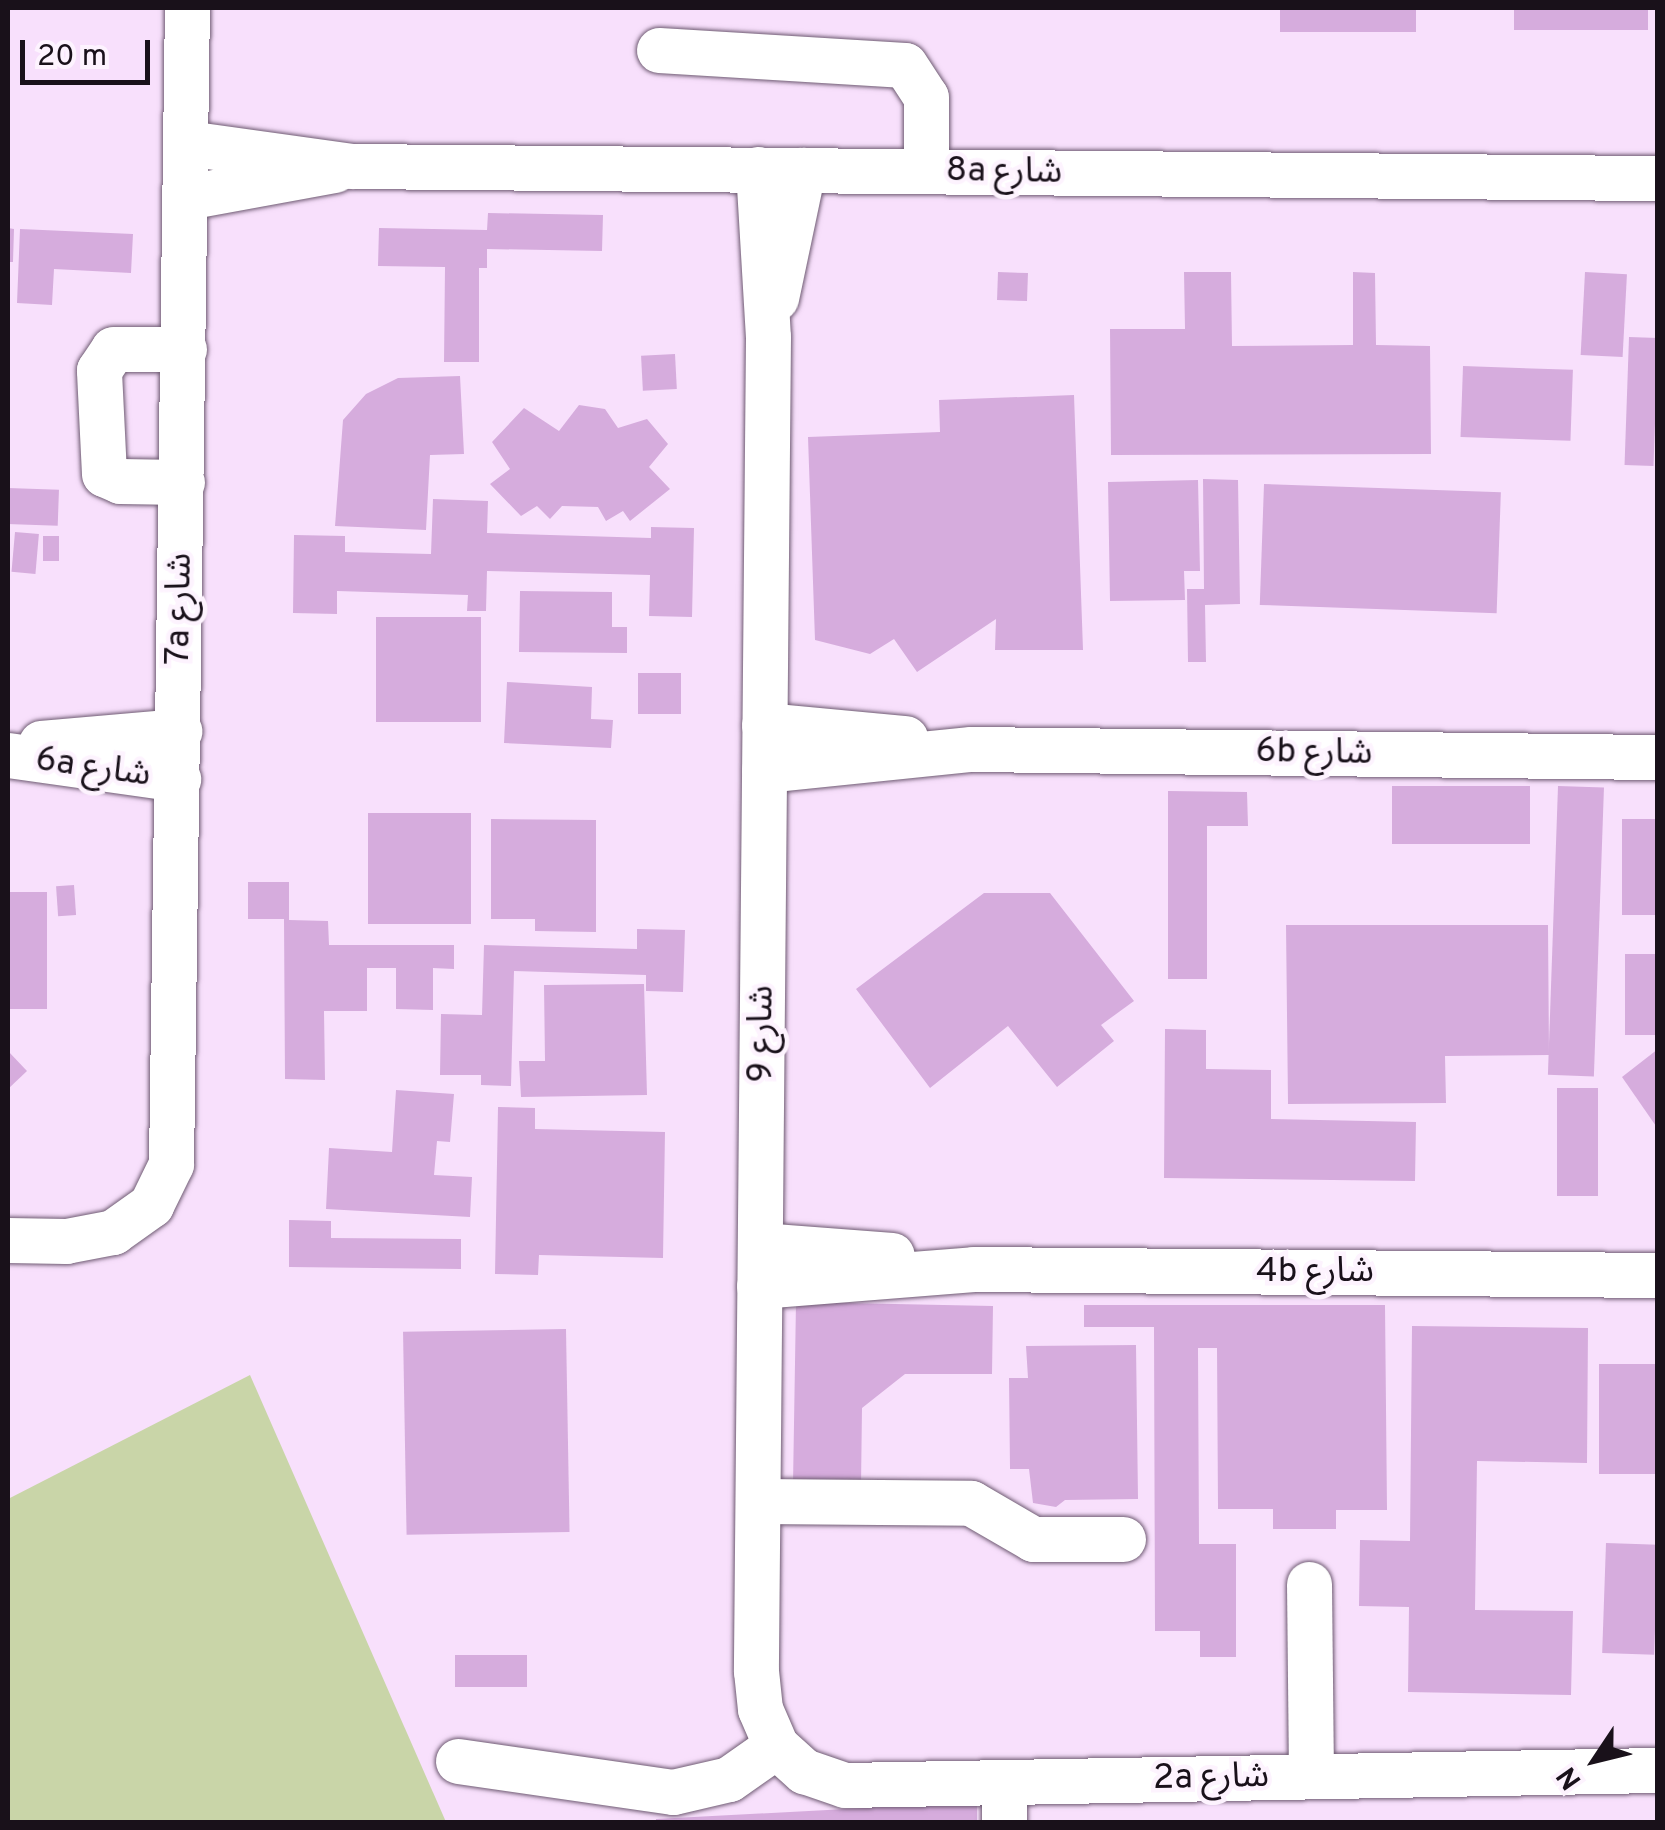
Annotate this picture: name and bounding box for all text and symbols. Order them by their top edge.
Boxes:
scale bar [25,20,155,82]
text: 20 m [37,39,107,76]
street label: 8a شارع [945,150,1063,194]
street label: 7a شارع [158,553,202,665]
street label: 6b شارع [1255,731,1373,775]
street label: 6a شارع [33,739,153,797]
street label: شارع 9 [740,985,784,1083]
street label: 4b شارع [1256,1251,1374,1293]
north arrow [1545,1710,1645,1810]
street label: 2a شارع [1153,1756,1269,1800]
text: N [1550,1759,1591,1796]

